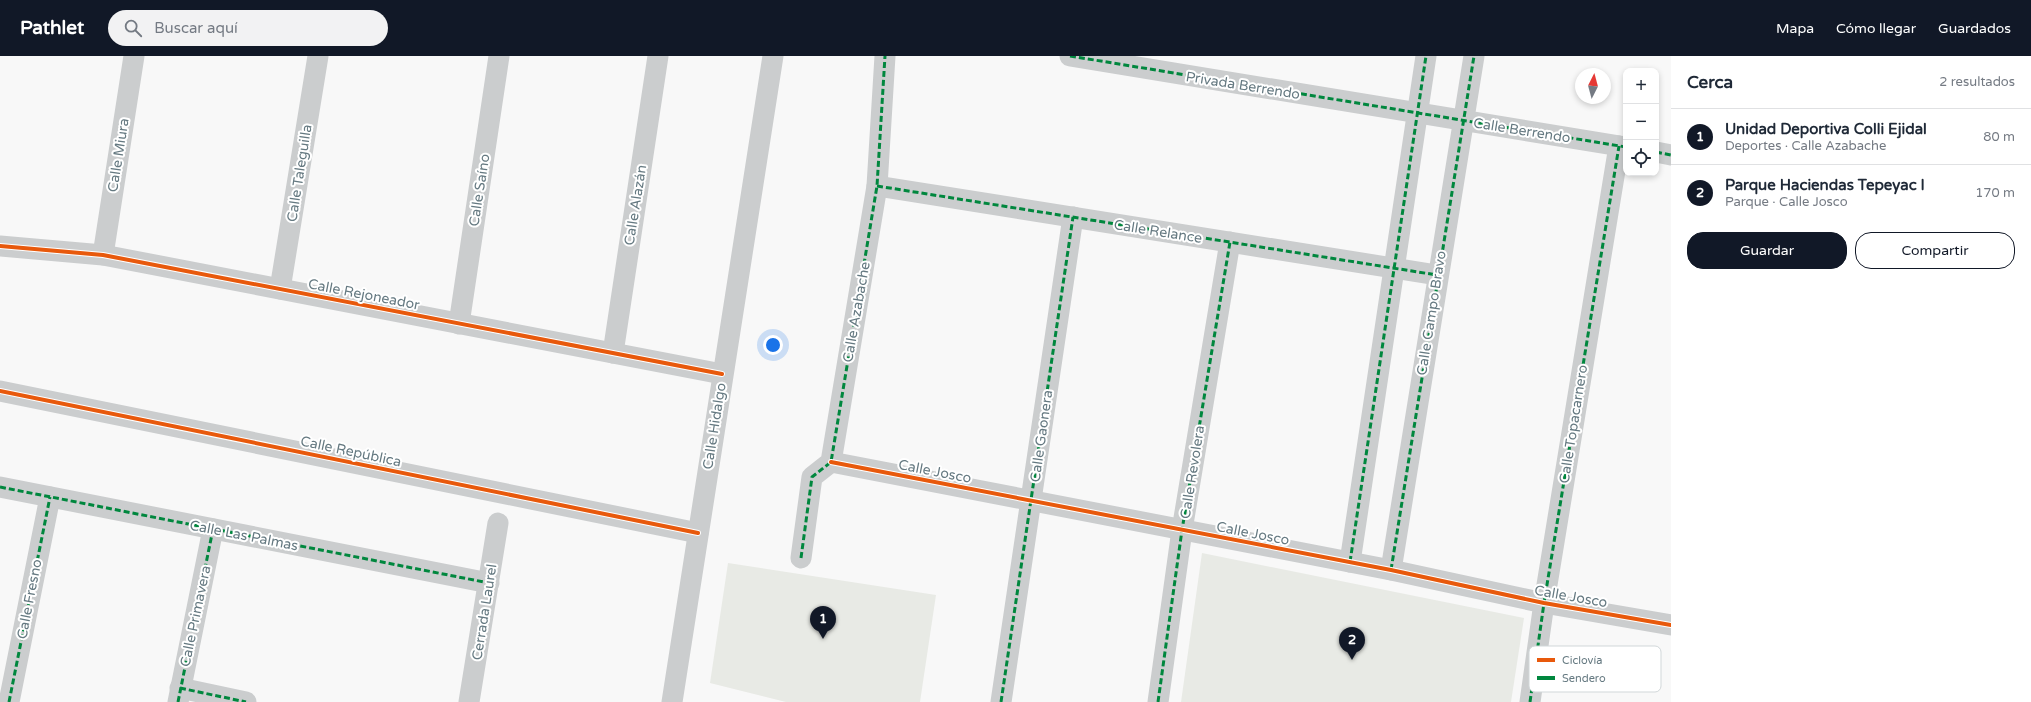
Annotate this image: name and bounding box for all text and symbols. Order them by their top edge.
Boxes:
search box [108,10,388,46]
text: Pathlet [20,17,84,39]
icon: search [122,17,144,39]
text: Buscar aquí [154,19,238,37]
text: Mapa [1776,20,1814,37]
text: Cómo llegar [1836,20,1916,37]
text: Guardados [1938,20,2011,37]
street label: Privada Berrendo [1185,68,1301,103]
north arrow [1575,68,1611,104]
map controls [1623,68,1659,176]
button: + [1623,68,1659,104]
text: Cerca [1687,72,1733,93]
text: 2 resultados [1939,74,2015,90]
button: − [1623,104,1659,140]
street label: Calle Berrendo [1472,114,1572,147]
street label: Calle Miura [104,117,133,193]
text: Unidad Deportiva Colli Ejidal [1725,120,1927,138]
street label: Calle Taleguilla [283,123,316,223]
text: 1 [1696,129,1704,145]
text: 80 m [1983,129,2015,145]
text: Deportes · Calle Azabache [1725,138,1886,154]
button: locate [1623,140,1659,176]
street label: Calle Saíno [465,153,494,228]
street label: Calle Alazán [621,164,650,247]
text: Parque Haciendas Tepeyac I [1725,176,1925,194]
text: 2 [1696,185,1704,201]
text: 170 m [1975,185,2015,201]
text: Parque · Calle Josco [1725,194,1848,210]
street label: Calle Relance [1113,216,1203,247]
button: Guardar [1687,232,1847,269]
button: Compartir [1855,232,2015,269]
street label: Calle Campo Bravo [1413,249,1450,377]
street label: Calle Azabache [839,260,874,364]
street label: Calle Rejoneador [307,275,422,314]
your location [763,335,783,355]
street label: Calle Topacarnero [1556,364,1591,485]
street label: Calle Hidalgo [699,381,730,471]
street label: Calle Gaonera [1027,389,1056,483]
street label: Calle Revolera [1177,424,1208,520]
street label: Calle República [299,433,403,470]
street label: Calle Josco [897,456,973,487]
street label: Calle Las Palmas [188,517,300,554]
street label: Calle Josco [1215,518,1291,549]
street label: Calle Fresno [13,558,46,641]
street label: Cerrada Laurel [468,563,501,661]
street label: Calle Primavera [176,564,215,668]
street label: Calle Josco [1533,582,1609,611]
pin: 1 [810,606,836,639]
pin: 2 [1339,627,1365,660]
legend [1529,646,1661,692]
text: Ciclovía [1562,654,1602,667]
text: Sendero [1562,672,1606,685]

